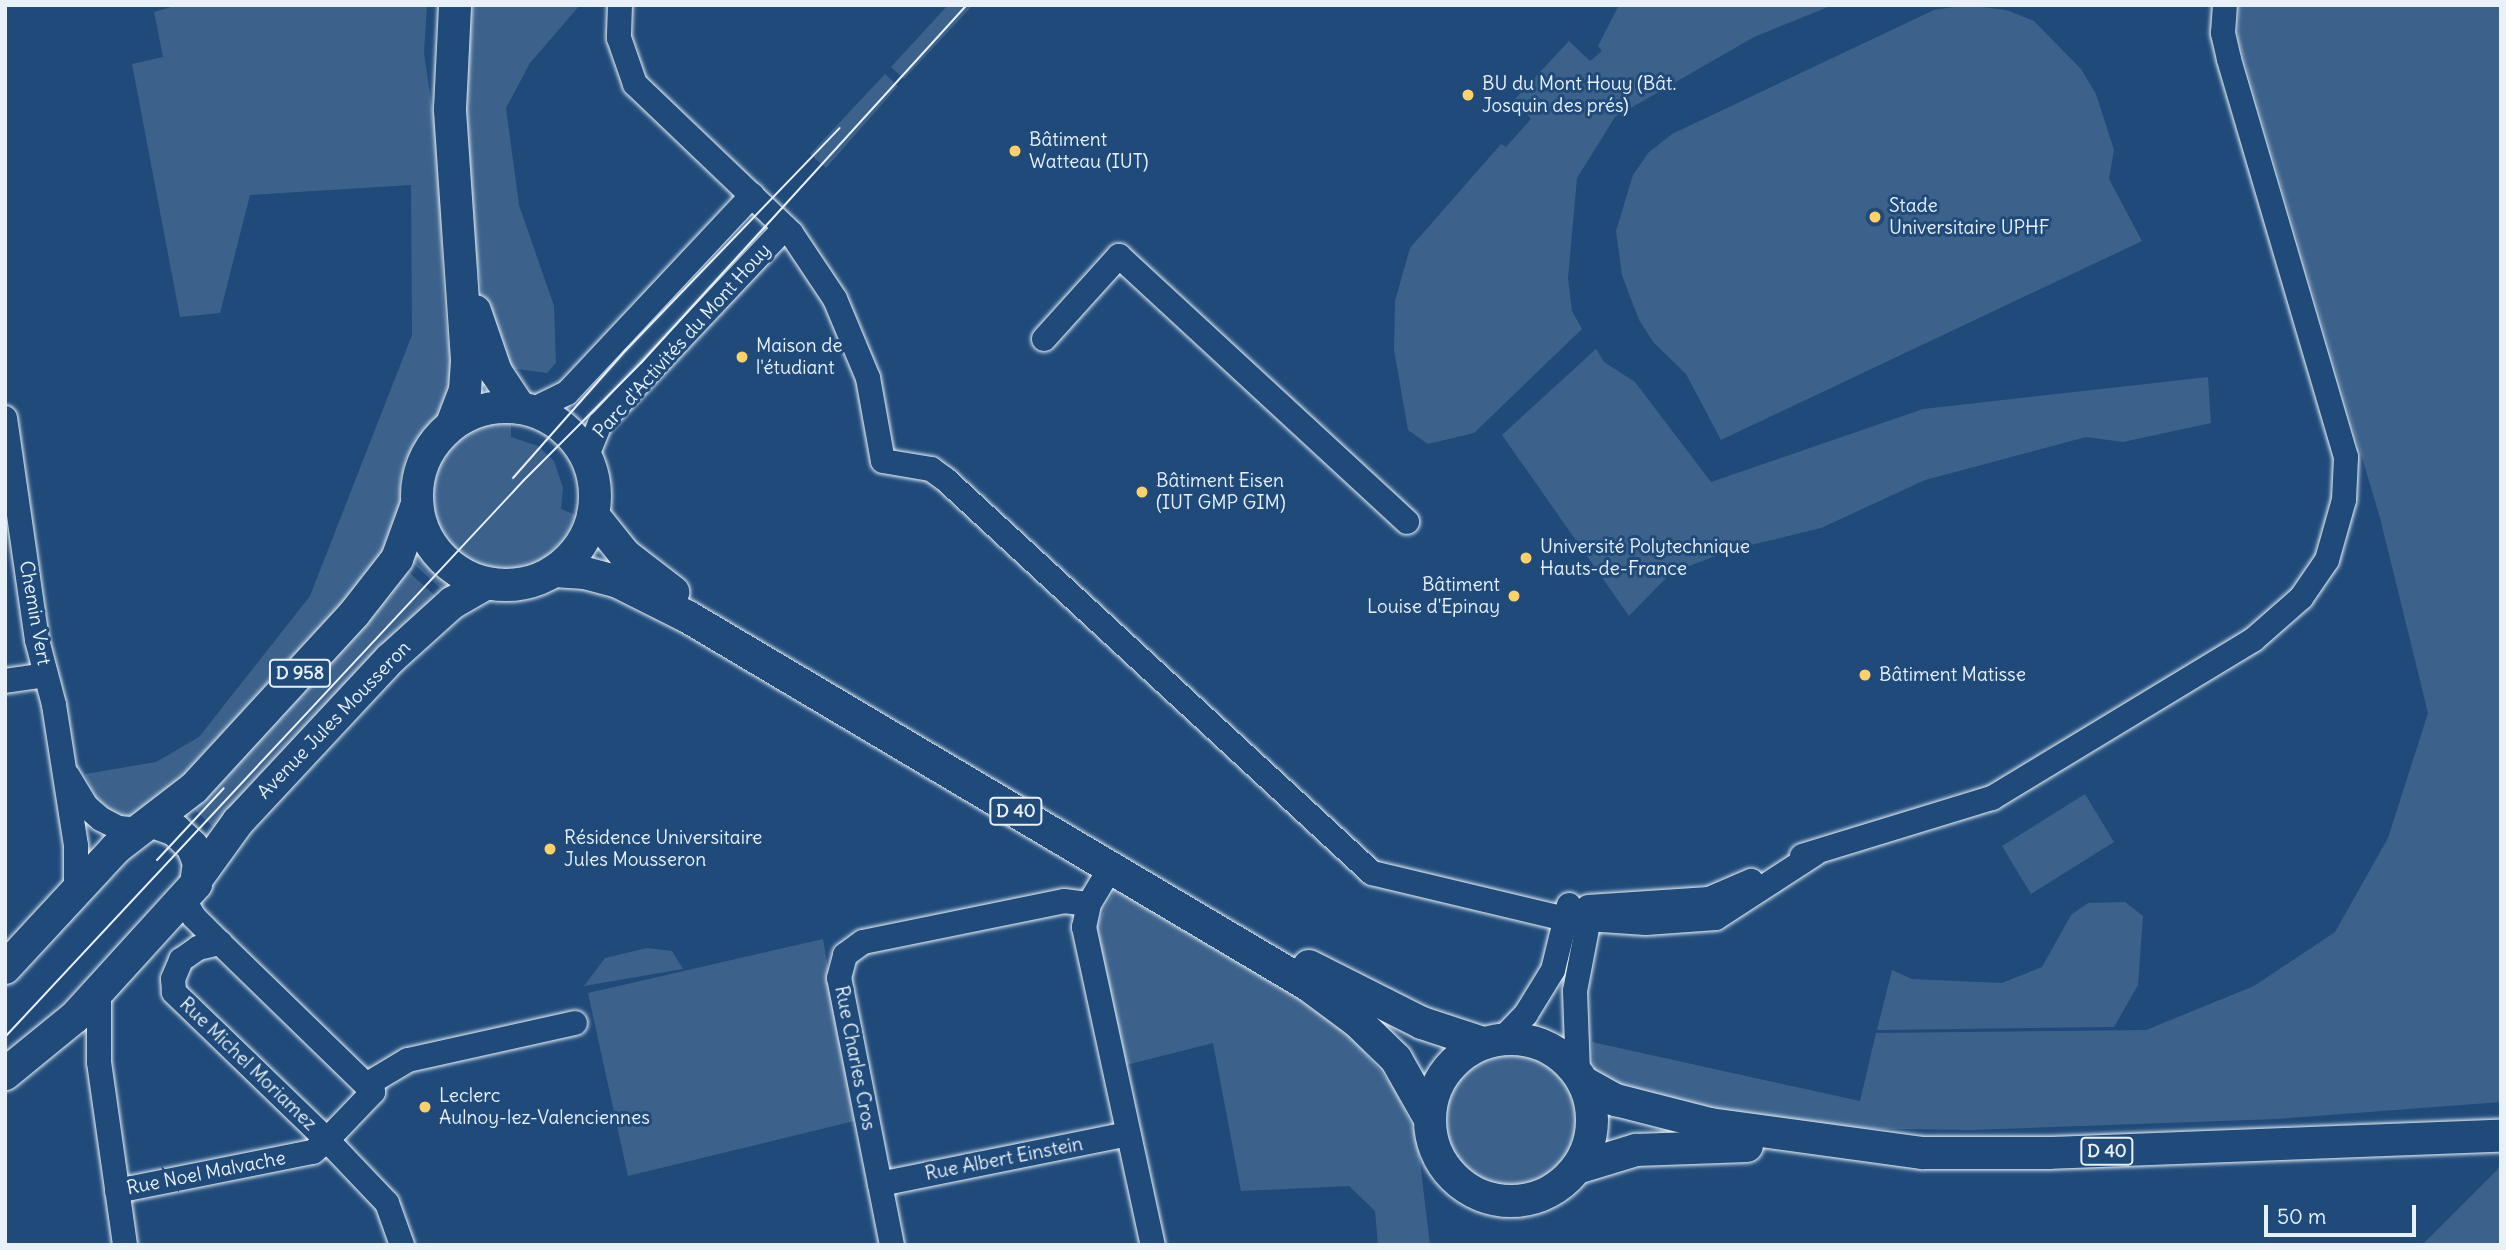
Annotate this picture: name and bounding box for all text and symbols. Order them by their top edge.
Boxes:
place label: BU du Mont Houy (Bât. Josquin des prés) [1482,73,1676,117]
marker: BU du Mont Houy (Bât. Josquin des prés) [1460,87,1476,103]
place label: Bâtiment Watteau (IUT) [1029,129,1148,173]
marker: Bâtiment Watteau (IUT) [1007,143,1023,159]
place label: Stade Universitaire UPHF [1889,195,2049,239]
marker: Stade Universitaire UPHF [1867,209,1883,225]
street label: Parc d'Activités du Mont Houy [589,239,775,443]
place label: Maison de l'étudiant [756,335,843,379]
marker: Maison de l'étudiant [734,349,750,365]
place label: Bâtiment Eisen (IUT GMP GIM) [1156,470,1286,514]
marker: Bâtiment Eisen (IUT GMP GIM) [1134,484,1150,500]
place label: Université Polytechnique Hauts-de-France [1540,536,1750,580]
marker: Université Polytechnique Hauts-de-France [1518,550,1534,566]
street label: Chemin Vert [15,559,55,667]
place label: Bâtiment Louise d'Epinay [1367,574,1500,618]
marker: Bâtiment Louise d'Epinay [1506,588,1522,604]
street label: Avenue Jules Mousseron [253,636,415,804]
road number: D 958 [268,658,332,688]
place label: Bâtiment Matisse [1879,664,2026,686]
marker: Bâtiment Matisse [1857,667,1873,683]
road number: D 40 [988,796,1044,826]
place label: Résidence Universitaire Jules Mousseron [564,827,762,871]
marker: Résidence Universitaire Jules Mousseron [542,841,558,857]
street label: Rue Charles Cros [830,984,880,1132]
street label: Rue Michel Moriamez [175,993,321,1135]
place label: Leclerc Aulnoy-lez-Valenciennes [439,1085,650,1129]
marker: Leclerc Aulnoy-lez-Valenciennes [417,1099,433,1115]
street label: Rue Albert Einstein [923,1133,1085,1185]
road number: D 40 [2079,1136,2135,1166]
street label: Rue Noel Malvache [125,1146,287,1200]
scale bar [2268,1190,2420,1234]
text: 50 m [2277,1203,2326,1230]

